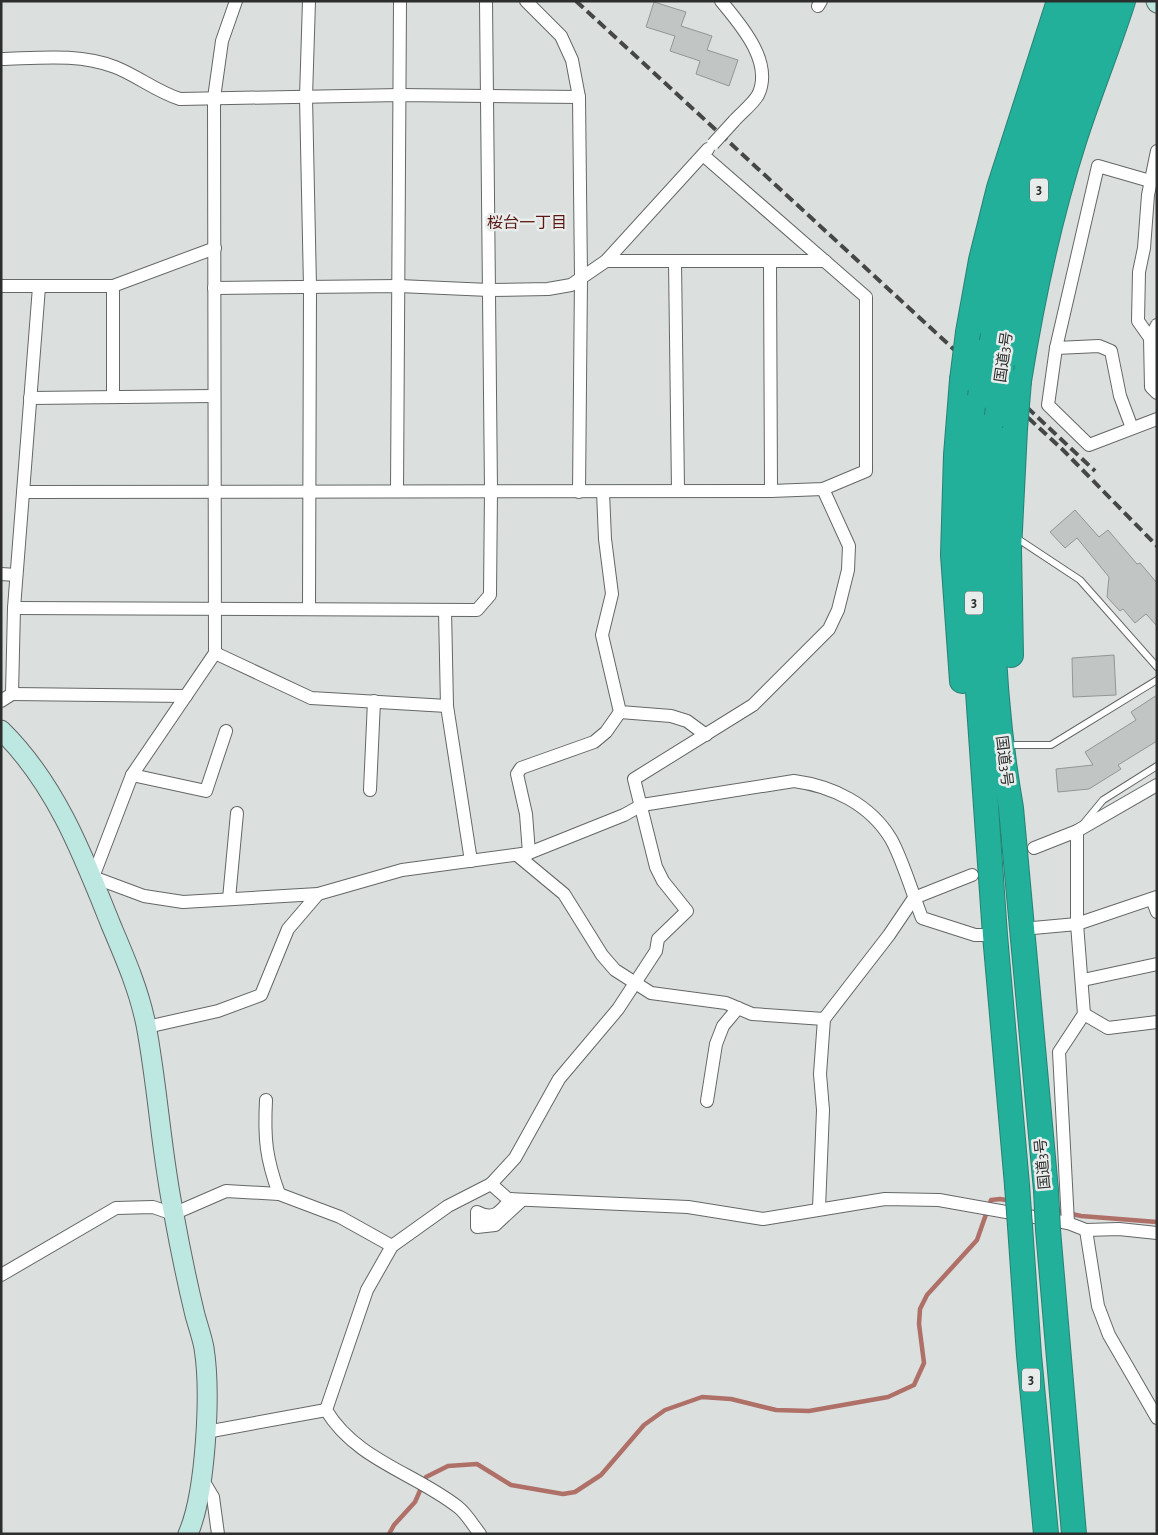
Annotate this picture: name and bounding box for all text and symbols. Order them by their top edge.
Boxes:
road number: 3 [1030,178,1048,202]
district label: 桜台一丁目 [487,214,567,231]
street label: 国道3号 [992,330,1015,383]
road number: 3 [965,592,983,614]
street label: 国道3号 [993,735,1016,787]
street label: 国道3号 [1032,1138,1053,1190]
road number: 3 [1022,1368,1040,1392]

